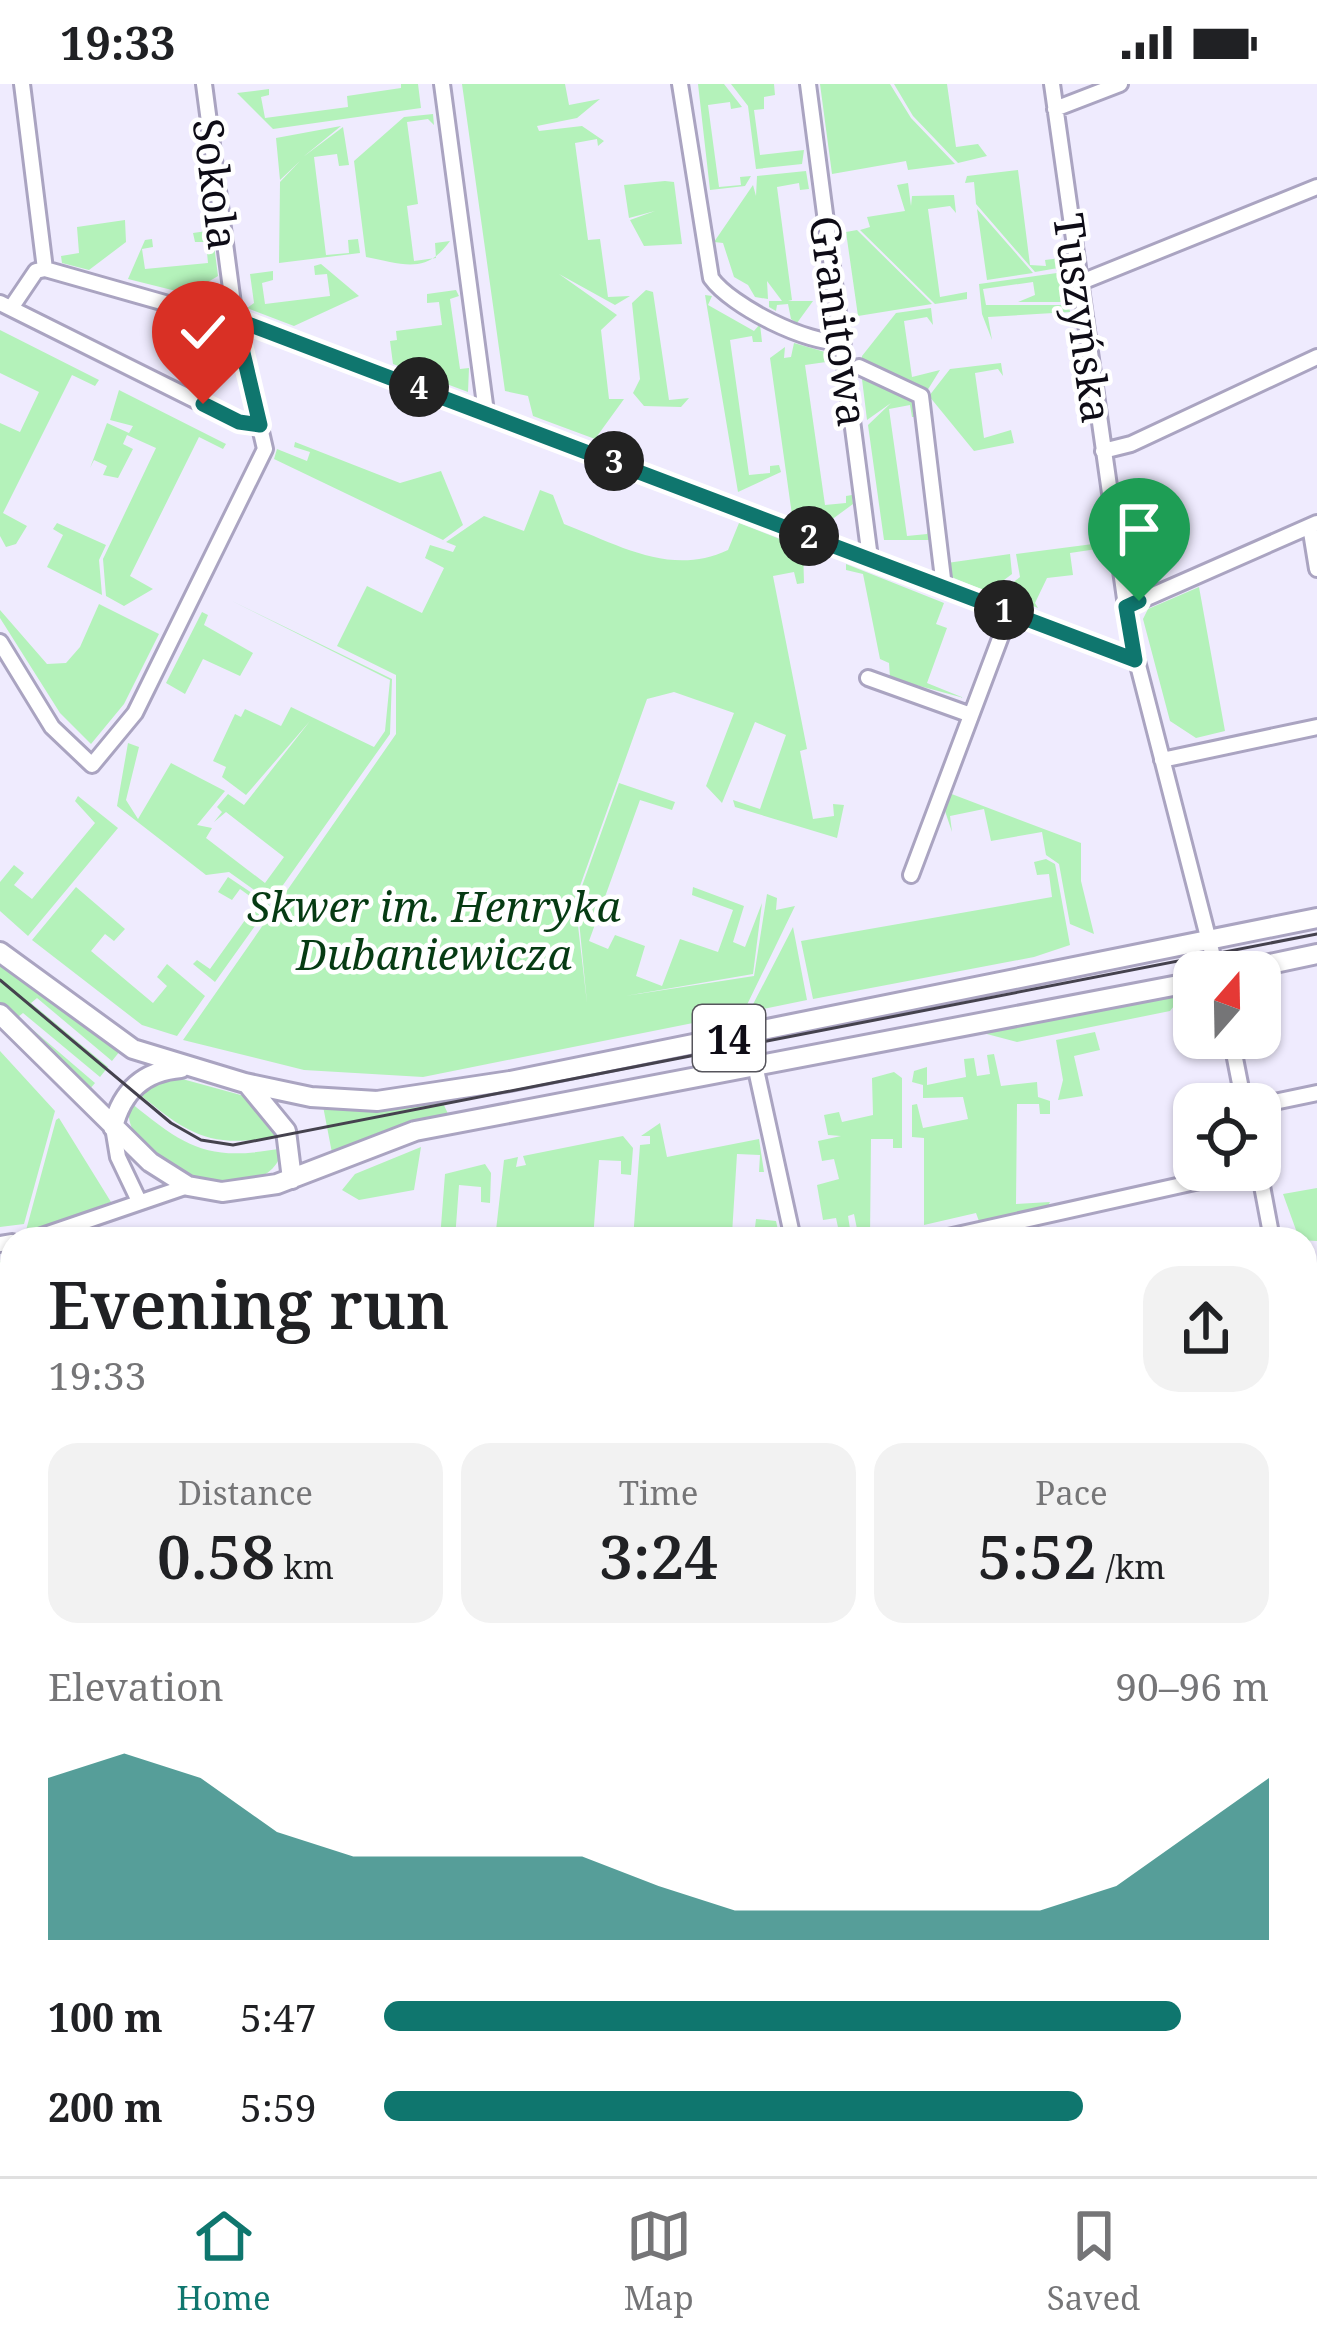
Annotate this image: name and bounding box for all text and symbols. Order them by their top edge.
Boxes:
text: 19:33 [60,12,175,73]
street label: Sokola [181,115,253,253]
street label: Tuszyńska [1041,210,1127,426]
street label: Granitowa [797,212,883,430]
pin [152,281,254,404]
icon: check [170,299,236,365]
pin: 4 [389,357,449,417]
text: 4 [410,364,428,409]
pin: 3 [584,431,644,491]
text: 3 [605,438,623,483]
pin [1088,478,1190,601]
icon: arrive [1106,496,1172,562]
pin: 2 [779,506,839,566]
text: 2 [800,513,818,558]
pin: 1 [974,580,1034,640]
text: 1 [995,587,1013,632]
park label: Skwer im. Henryka Dubaniewicza [247,877,621,982]
north arrow [1173,951,1281,1059]
map controls [1173,951,1281,1191]
road number: 14 [693,1005,765,1071]
button: locate [1173,1083,1281,1191]
text: Evening run [48,1258,449,1348]
button: share [1143,1266,1269,1392]
text: 19:33 [48,1348,146,1401]
text: Distance [178,1470,313,1515]
text: Time [619,1470,698,1515]
text: Pace [1035,1470,1108,1515]
text: 0.58 [157,1515,275,1597]
text: 3:24 [599,1515,718,1597]
text: 5:52 [978,1515,1097,1597]
text: km [275,1544,334,1589]
text: /km [1097,1544,1165,1589]
text: Elevation [48,1659,224,1712]
text: 90–96 m [1115,1659,1269,1712]
text: 100 m [48,1990,163,2043]
text: 5:47 [240,1990,317,2043]
text: 200 m [48,2080,163,2133]
text: 5:59 [240,2080,317,2133]
tab: Home [177,2203,271,2320]
tab: Map [624,2203,694,2320]
tab: Saved [1047,2203,1140,2320]

